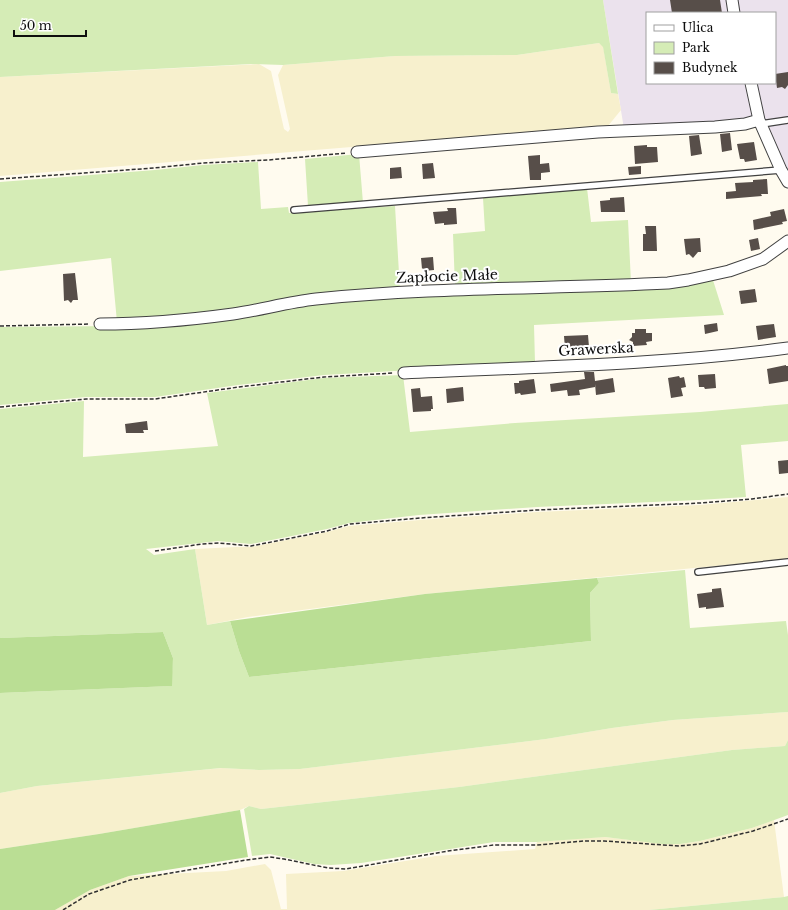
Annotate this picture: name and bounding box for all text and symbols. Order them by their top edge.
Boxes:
scale bar [14,12,86,38]
legend [646,12,776,84]
text: 50 m [20,18,52,33]
text: Ulica [682,20,714,35]
text: Park [682,40,710,55]
text: Budynek [682,60,738,75]
street label: Zapłocie Małe [396,265,498,287]
street label: Grawerska [558,338,634,360]

